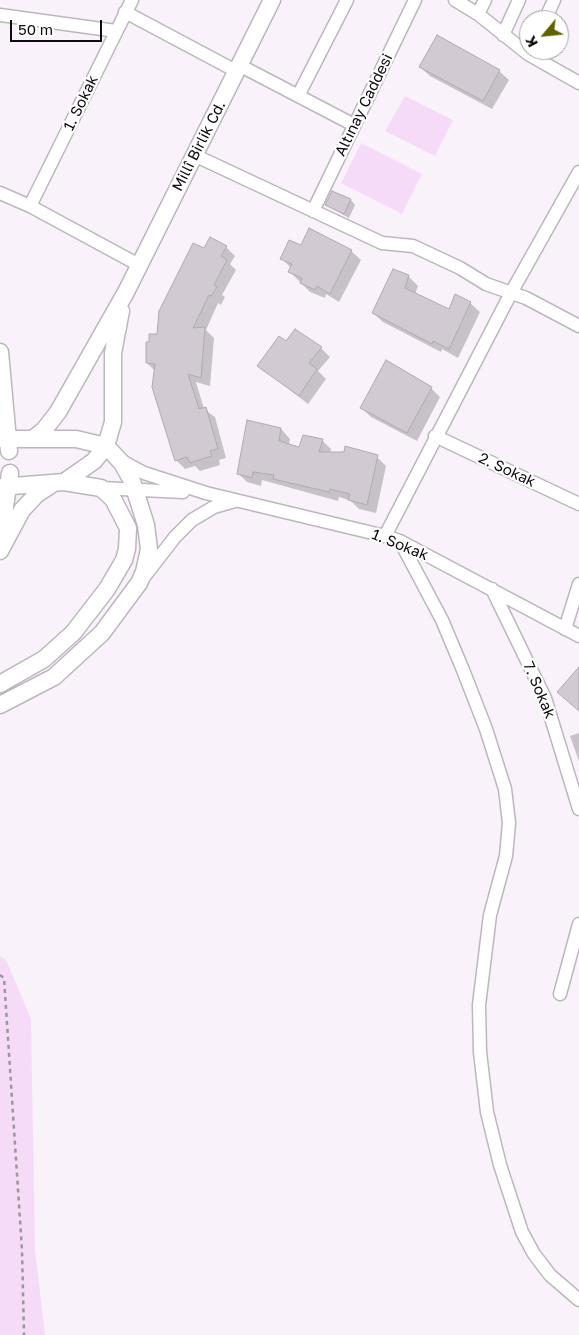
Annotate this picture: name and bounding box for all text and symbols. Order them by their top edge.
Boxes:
scale bar [12,10,105,42]
north arrow [519,10,569,60]
text: 50 m [18,20,53,38]
text: K [521,33,541,50]
street label: Altınay Caddesi [331,51,397,159]
street label: 1. Sokak [60,72,102,134]
street label: Millî Birlik Cd. [168,98,230,194]
street label: 2. Sokak [476,449,538,491]
street label: 1. Sokak [369,526,431,564]
street label: 7. Sokak [519,659,559,721]

